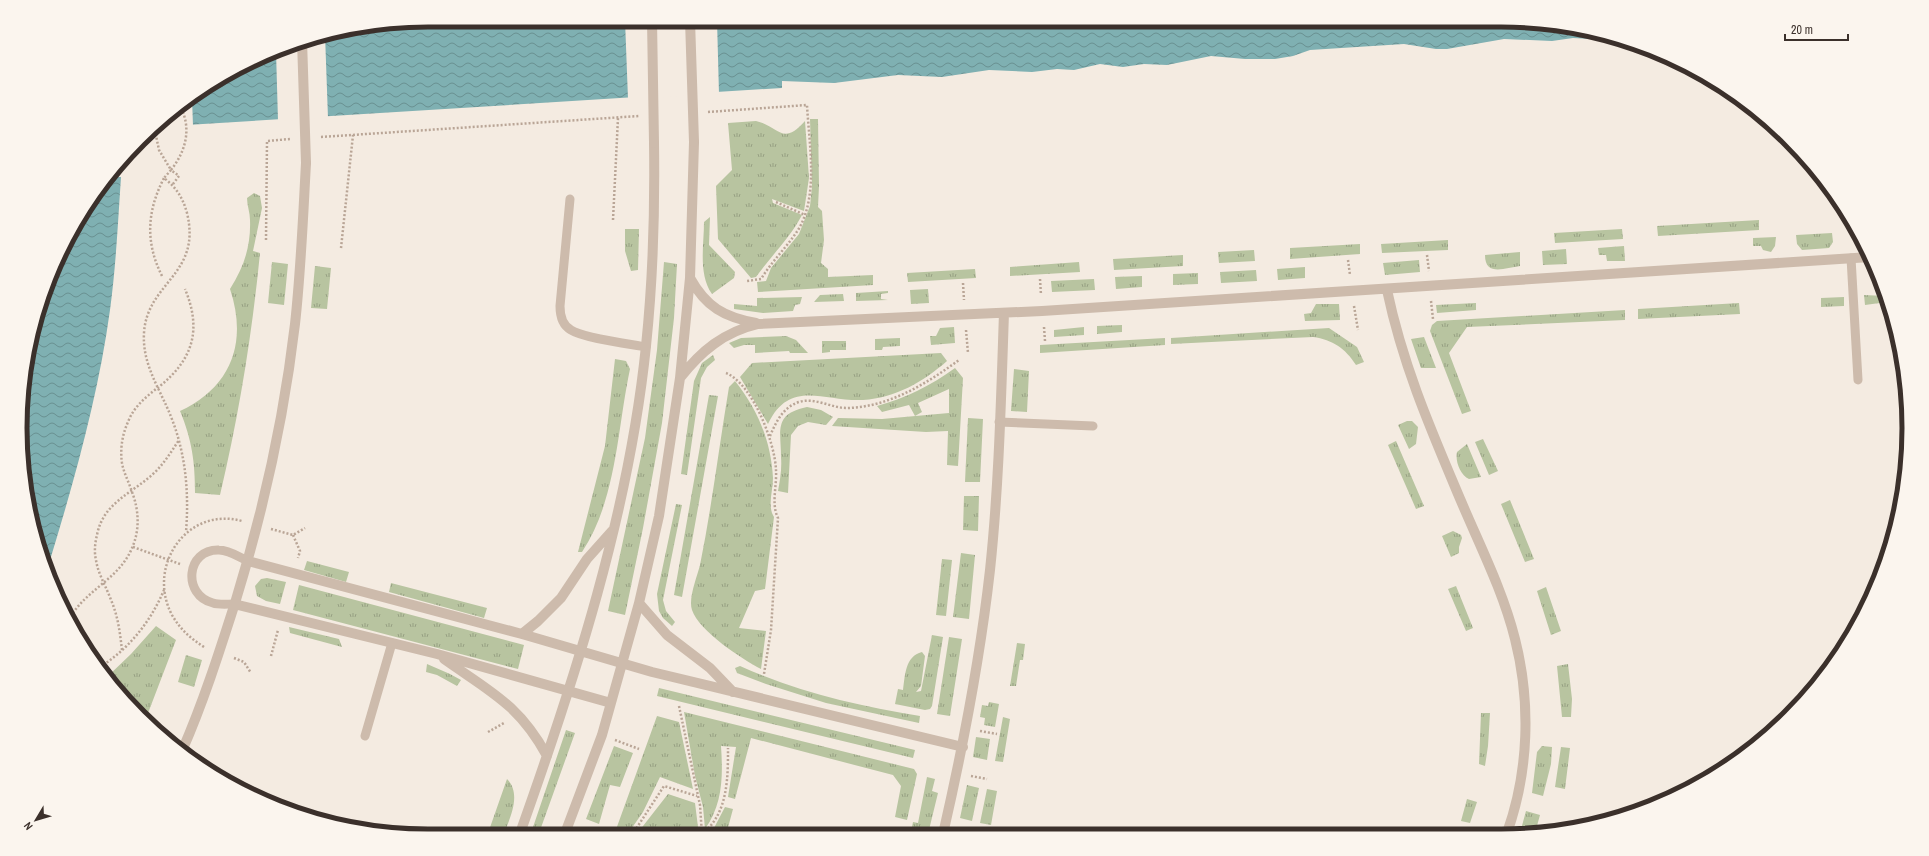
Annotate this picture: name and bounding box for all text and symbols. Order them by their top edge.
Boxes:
scale bar [1785,16,1848,42]
text: 20 m [1791,22,1813,38]
north arrow [16,800,56,840]
text: N [21,819,36,833]

